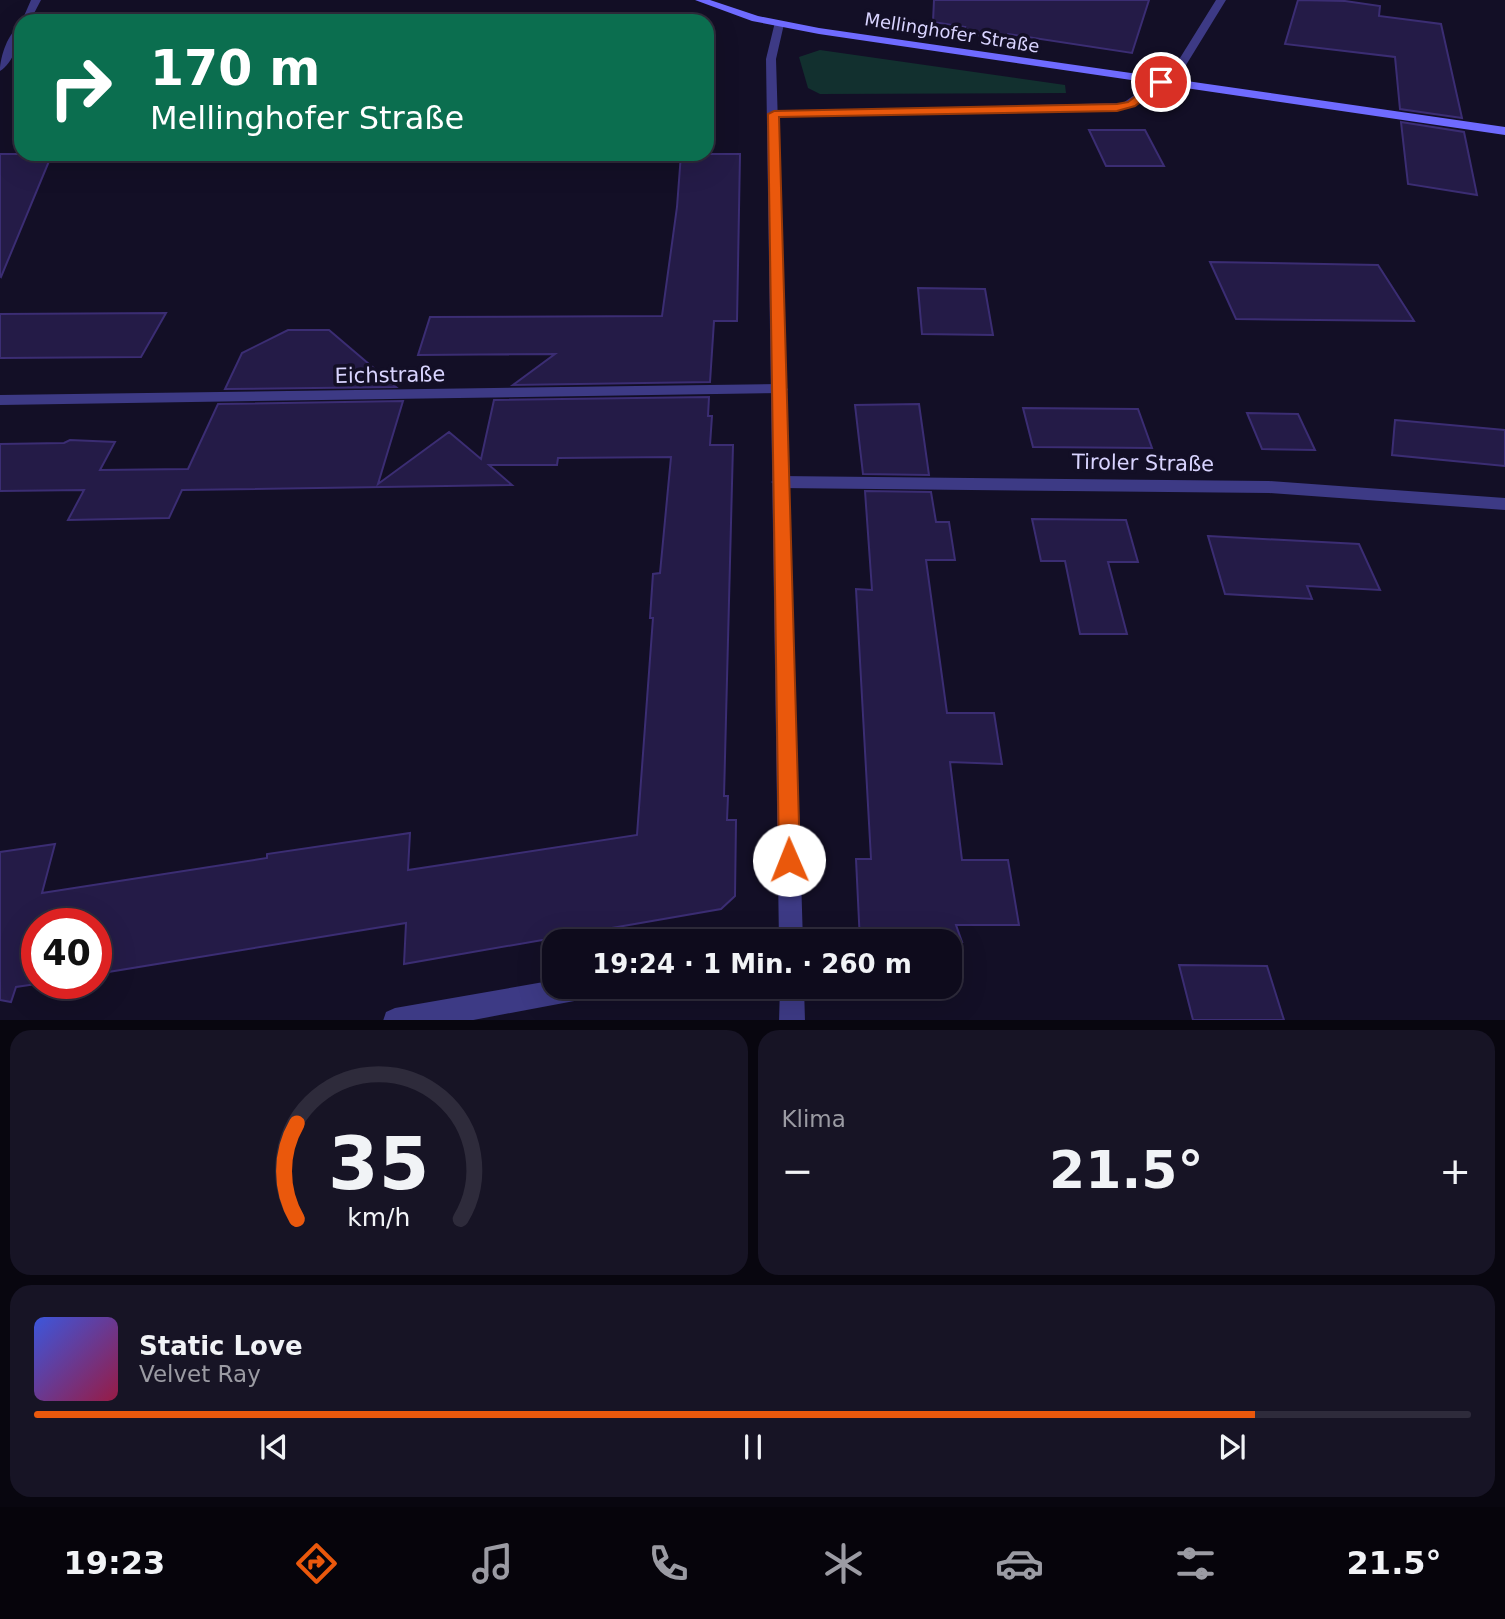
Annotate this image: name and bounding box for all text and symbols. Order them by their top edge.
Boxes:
street label: Mellinghofer Straße [863,8,1041,57]
text: 170 m [150,40,320,97]
icon: right [35,42,126,133]
pin [1131,52,1191,112]
icon: arrive [1142,63,1180,101]
text: Mellinghofer Straße [150,99,464,137]
street label: Eichstraße [334,362,446,388]
street label: Tiroler Straße [1071,450,1214,476]
position arrow [752,823,826,897]
speed limit sign: 40 [21,908,112,999]
text: 19:24 · 1 Min. · 260 m [592,949,912,979]
text: Klima [782,1106,846,1132]
text: 35 [328,1121,429,1206]
text: 21.5° [1049,1140,1203,1200]
text: − [782,1149,813,1193]
text: + [1439,1149,1471,1193]
text: km/h [347,1202,410,1231]
text: Static Love [139,1331,303,1361]
text: Velvet Ray [139,1361,261,1387]
icon: previous [255,1428,293,1466]
icon: pause [734,1428,772,1466]
icon: next [1213,1428,1251,1466]
icon: directions [292,1539,341,1588]
icon: music [468,1539,517,1588]
icon: phone [644,1539,693,1588]
icon: climate [819,1539,868,1588]
icon: car [995,1539,1044,1588]
icon: filters [1171,1539,1220,1588]
text: 19:23 [63,1544,165,1582]
text: 21.5° [1347,1544,1442,1582]

